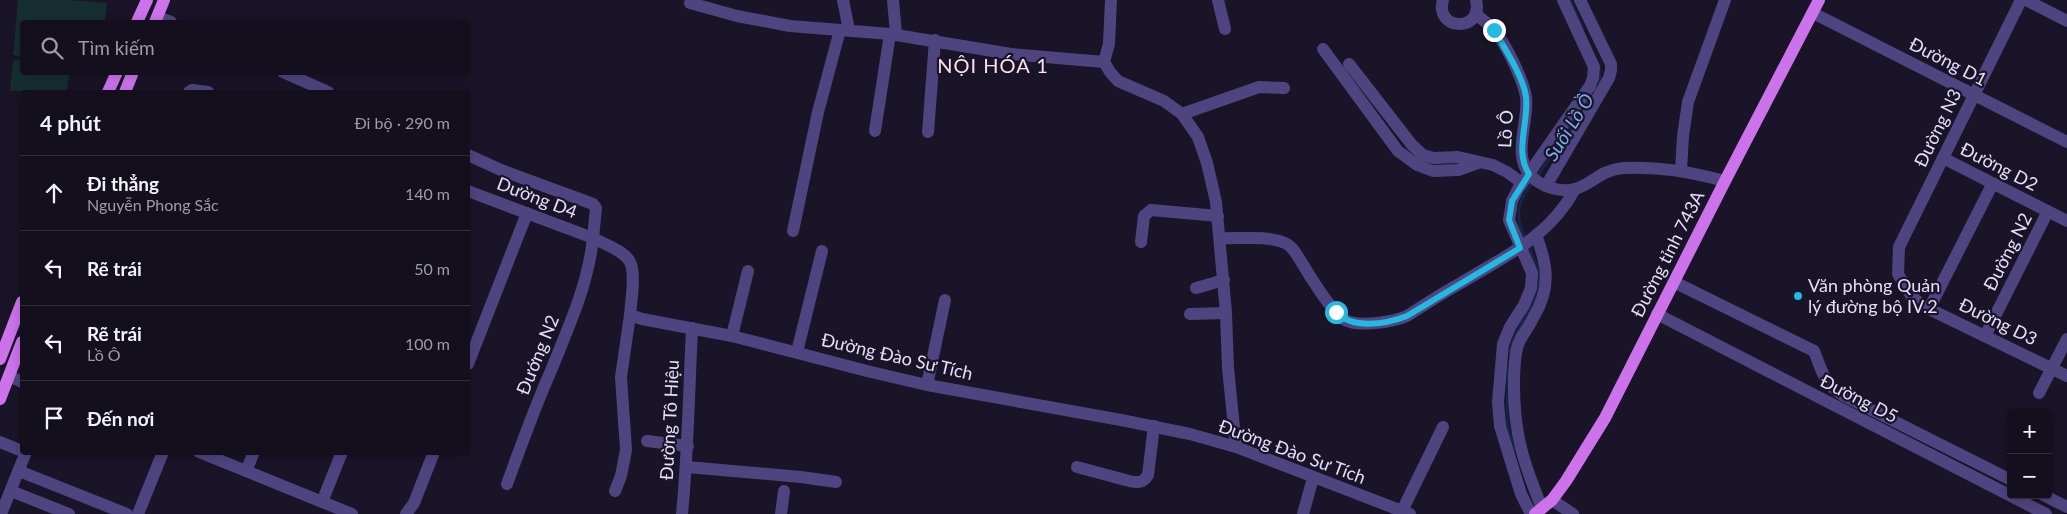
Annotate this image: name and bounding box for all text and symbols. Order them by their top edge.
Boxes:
route end [1483,19,1506,42]
search box [20,20,470,75]
street label: Đường D1 [1906,32,1991,90]
icon: search [38,34,66,62]
text: Tìm kiếm [78,36,155,59]
district label: NỘI HÓA 1 [937,53,1049,77]
street label: Đường N3 [1909,85,1965,170]
water label: Suối Lồ Ồ [1539,89,1598,165]
street label: Lồ Ô [1493,109,1517,148]
text: 4 phút [40,110,101,135]
text: Đi bộ · 290 m [354,113,450,132]
street label: Đường D2 [1957,137,2042,195]
text: Đi thẳng [87,172,159,195]
street label: Dường D4 [494,172,581,222]
icon: ahead [40,179,68,207]
text: 140 m [405,184,450,203]
street label: Đường tỉnh 743A [1626,186,1709,320]
text: Nguyễn Phong Sắc [87,195,219,214]
street label: Đường N2 [1978,209,2036,294]
icon: left [40,254,68,282]
text: Rẽ trái [87,257,142,280]
text: 50 m [414,259,450,278]
place label: Văn phòng Quản lý đường bộ IV.2 [1808,274,1940,317]
marker: Văn phòng Quản lý đường bộ IV.2 [1792,290,1804,302]
street label: Đường D3 [1956,293,2041,349]
route start [1325,301,1348,324]
street label: Đướng N2 [511,311,563,398]
text: Rẽ trái [87,322,142,345]
street label: Đường Đào Sư Tích [819,328,975,384]
icon: left [40,329,68,357]
text: 100 m [405,334,450,353]
text: Lồ Ô [87,345,121,364]
street label: Đường Tô Hiệu [655,359,683,481]
street label: Đường D5 [1817,369,1902,427]
icon: arrive [40,404,68,432]
text: Đến nơi [87,407,154,430]
map controls [2007,409,2052,499]
button: + [2007,409,2052,454]
street label: Đường Đào Sư Tích [1216,414,1369,488]
button: − [2007,454,2052,499]

